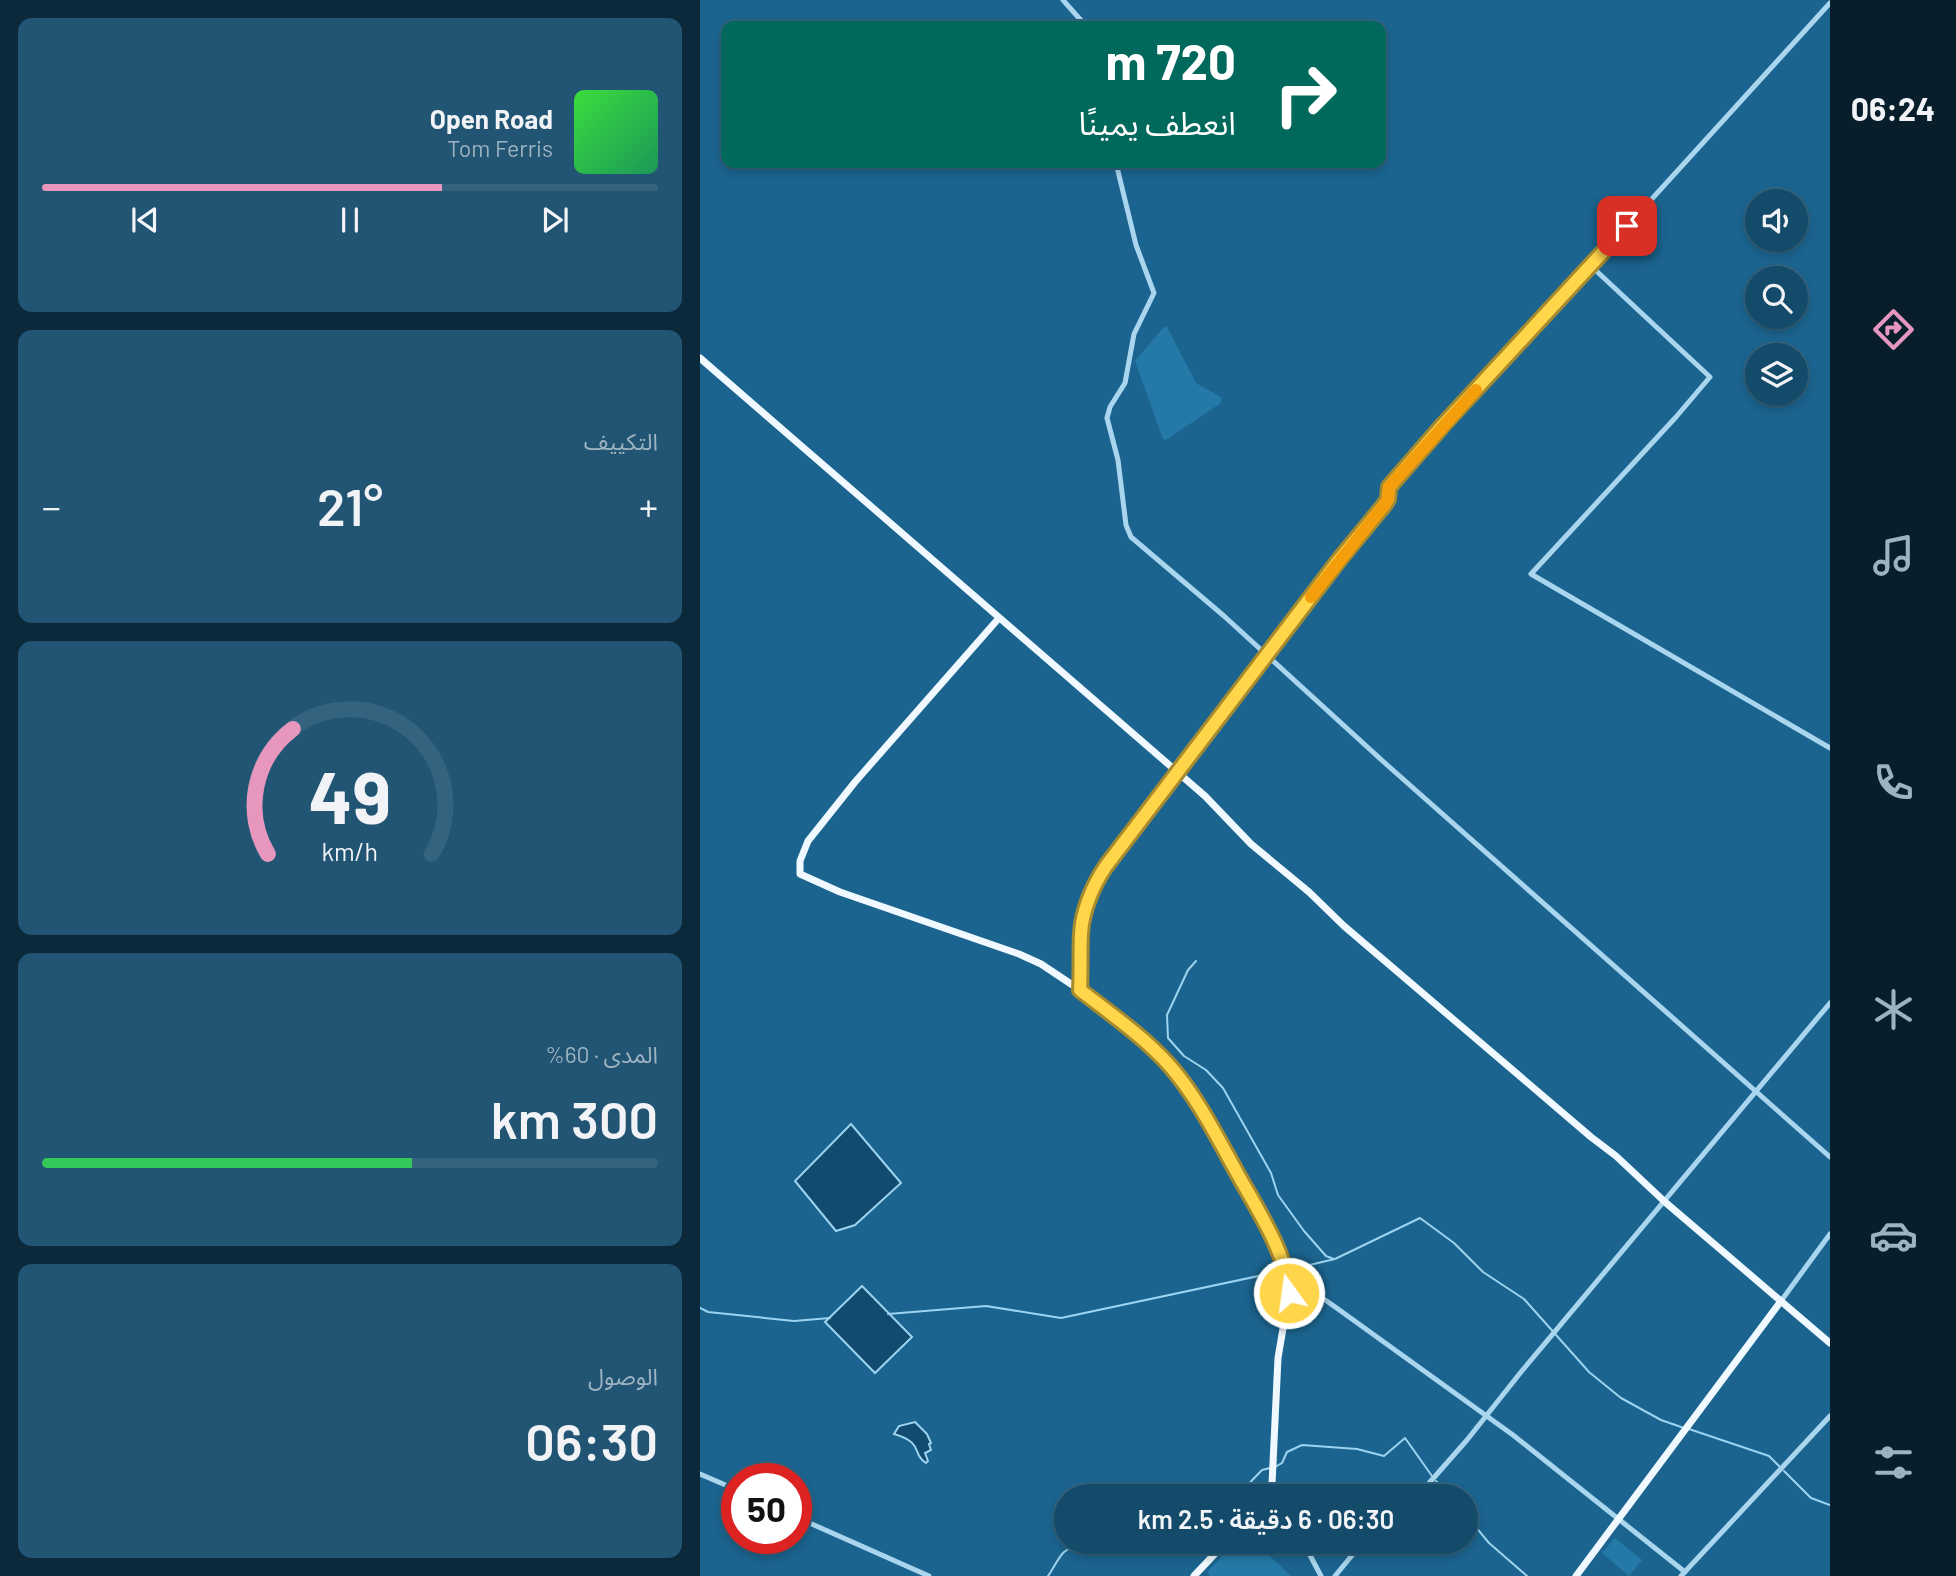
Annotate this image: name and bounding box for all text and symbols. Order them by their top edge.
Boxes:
text: 720 m [1106,31,1236,90]
icon: right [1260,49,1351,140]
text: 06:24 [1851,89,1935,127]
text: Open Road [430,103,553,134]
text: انعطف يمينًا [1079,103,1236,141]
text: Tom Ferris [447,134,553,162]
map controls [1745,189,1808,406]
button: sound [1745,189,1808,252]
pin [1597,196,1657,256]
icon: previous [126,201,164,239]
icon: pause [331,201,369,239]
icon: next [536,201,574,239]
icon: arrive [1608,207,1646,245]
button: search [1745,266,1808,329]
icon: directions [1869,305,1918,354]
button: layers [1745,343,1808,406]
text: التكييف [584,427,658,455]
text: 21° [317,474,383,536]
text: − [42,483,61,529]
text: + [639,483,658,529]
icon: music [1869,531,1918,580]
text: 49 [309,751,391,839]
icon: phone [1869,758,1918,807]
text: km/h [322,836,378,866]
icon: climate [1869,985,1918,1034]
text: المدى · 60% [545,1040,658,1068]
text: 300 km [491,1087,658,1149]
icon: car [1869,1211,1918,1260]
position arrow [1252,1256,1326,1330]
text: الوصول [588,1362,658,1390]
text: 06:30 [525,1409,658,1471]
icon: filters [1869,1438,1918,1487]
speed limit sign: 50 [721,1463,812,1554]
text: 06:30 · 6 دقيقة · 2.5 km [1138,1503,1394,1534]

